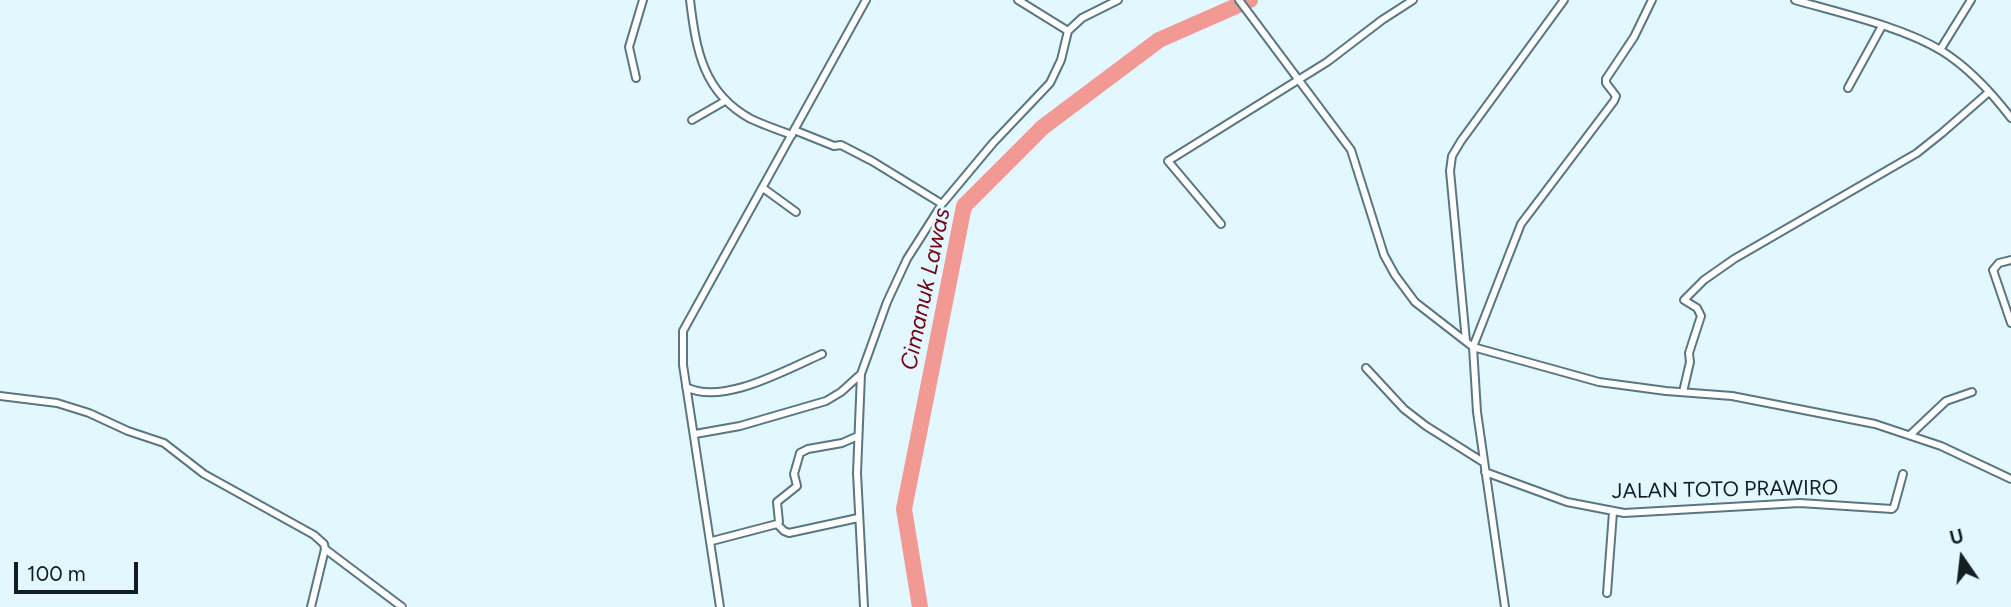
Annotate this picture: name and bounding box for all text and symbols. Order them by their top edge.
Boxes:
water label: Cimanuk Lawas [895,205,957,373]
street label: JALAN TOTO PRAWIRO [1612,475,1838,505]
north arrow [1927,523,1997,593]
text: U [1948,524,1966,550]
scale bar [18,548,142,592]
text: 100 m [27,561,86,586]

